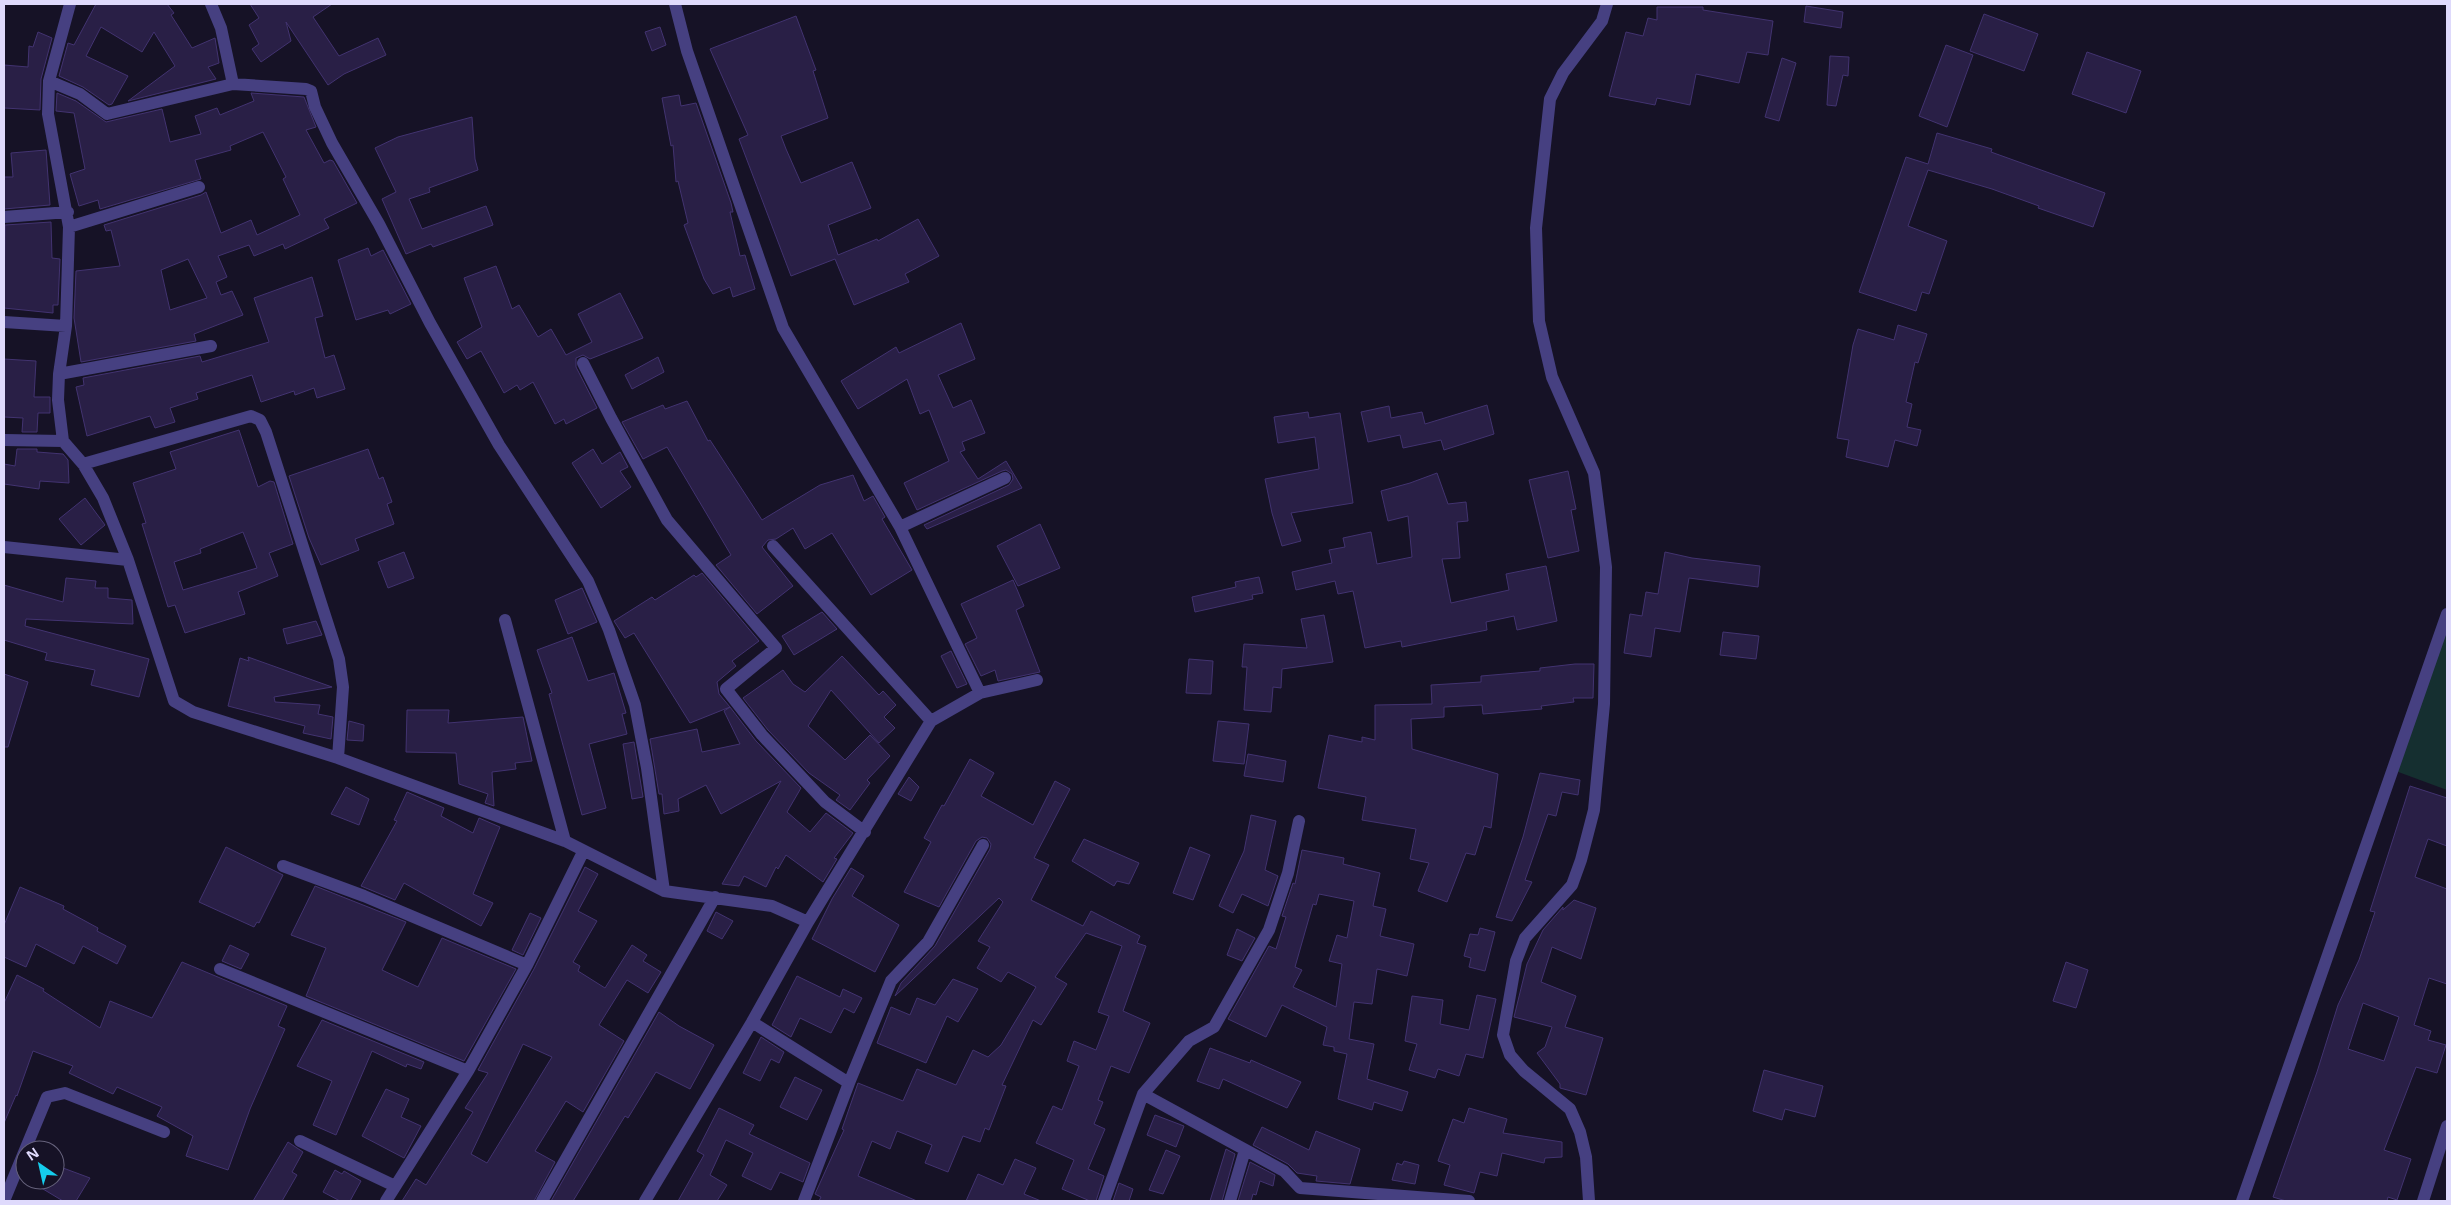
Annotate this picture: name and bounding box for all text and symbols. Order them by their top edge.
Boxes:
north arrow [15,1140,65,1190]
text: N [22,1143,42,1165]

